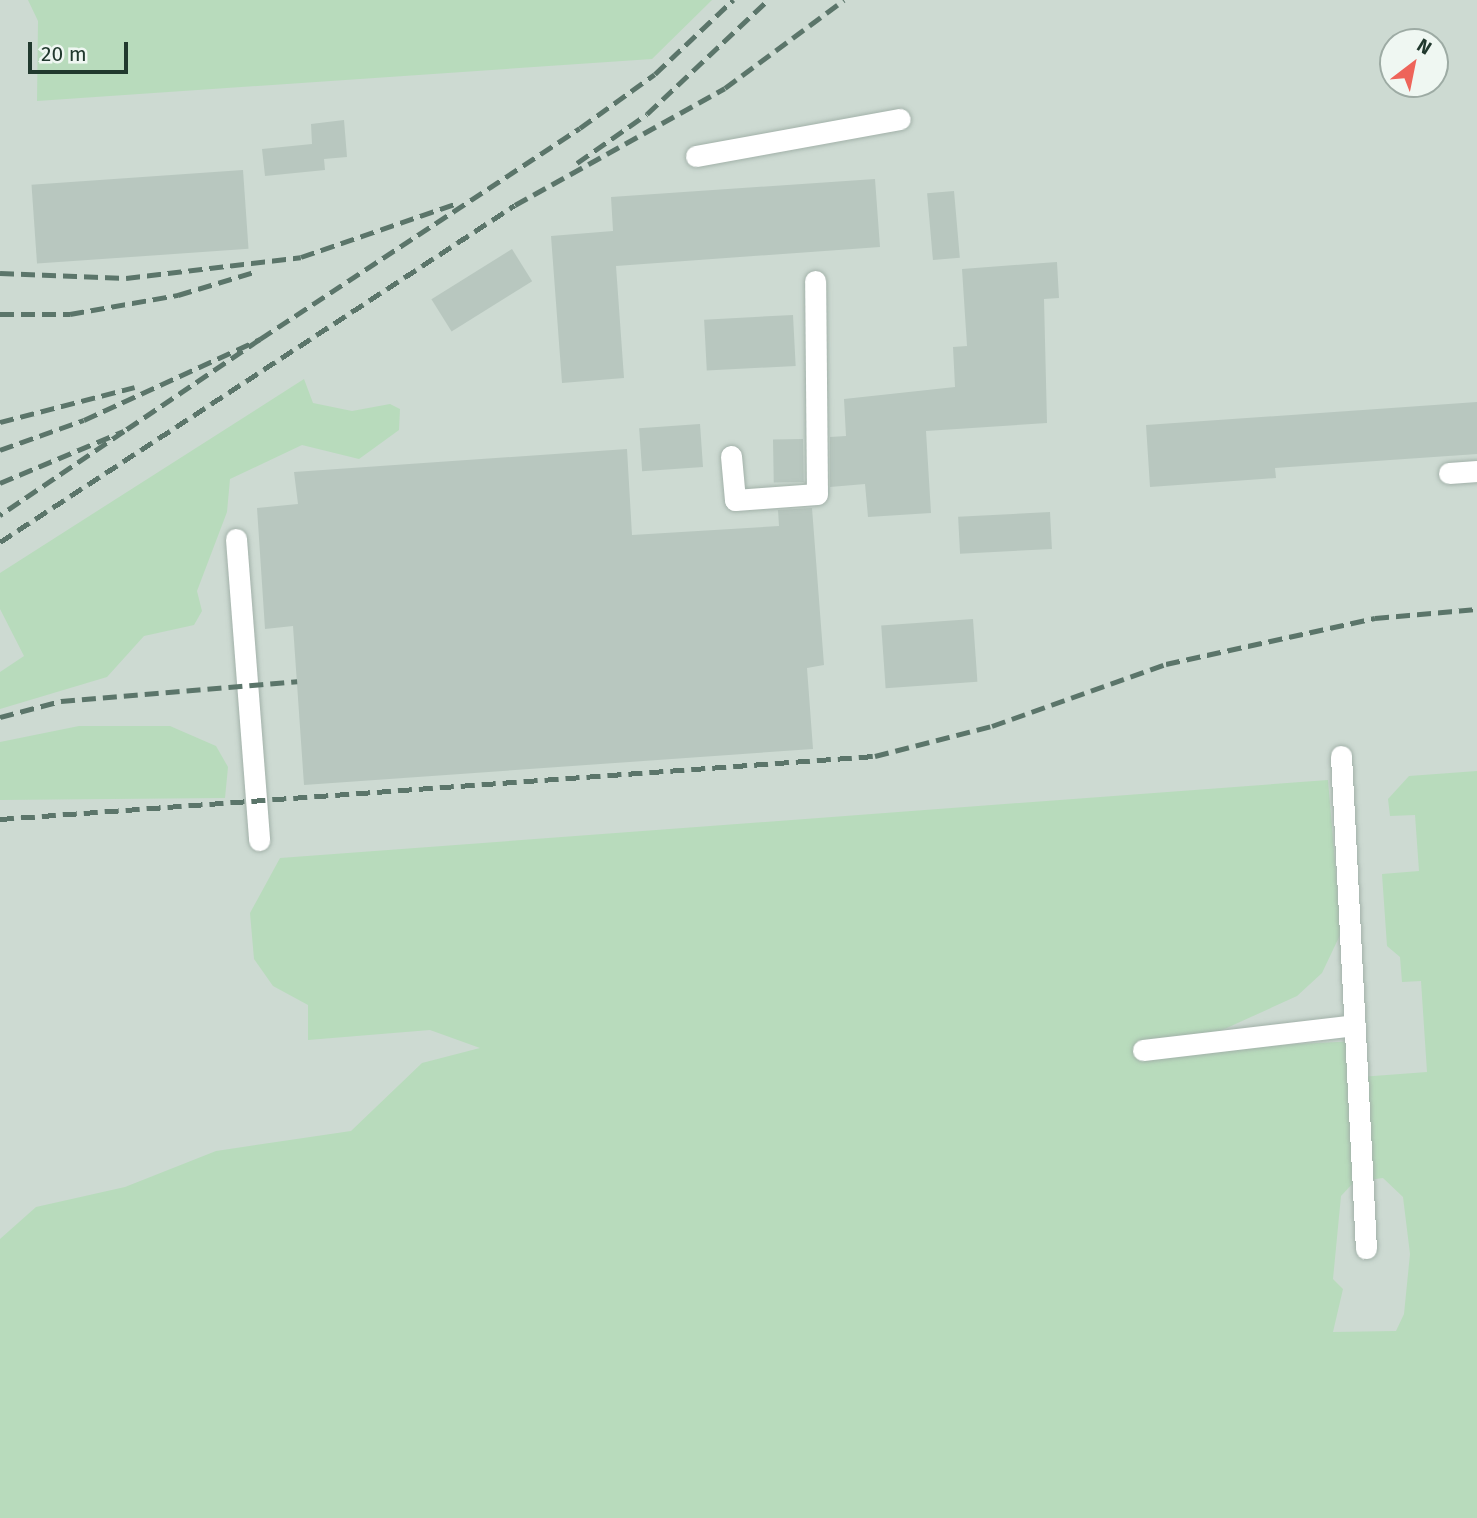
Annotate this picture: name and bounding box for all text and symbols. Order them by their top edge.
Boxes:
scale bar [32,28,131,72]
north arrow [1379,28,1449,98]
text: N [1413,33,1436,60]
text: 20 m [41,41,87,67]

